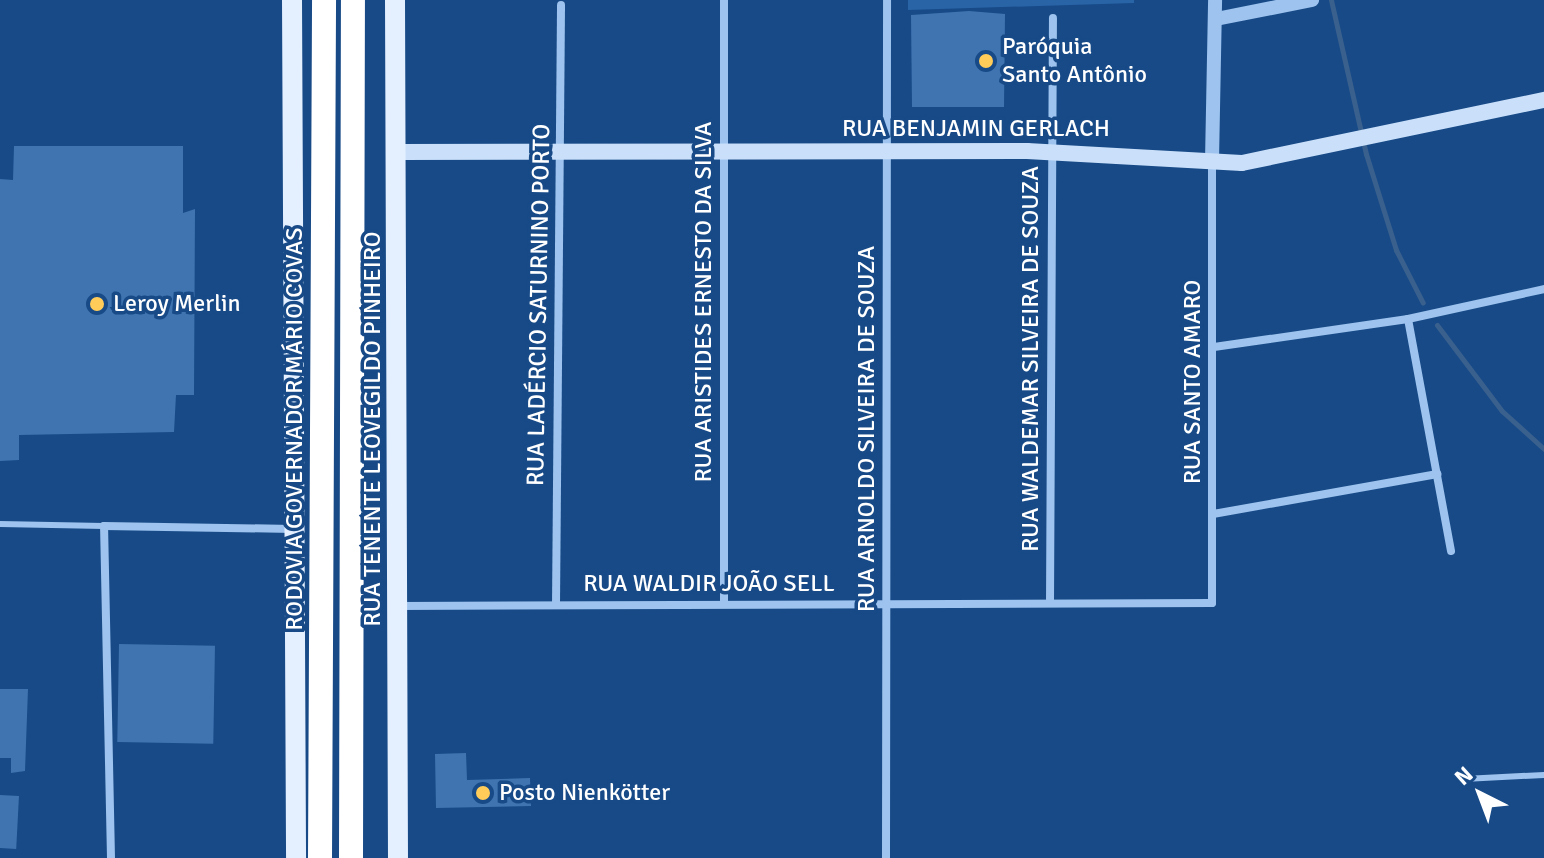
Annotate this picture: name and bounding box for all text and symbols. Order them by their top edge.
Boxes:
place label: Paróquia Santo Antônio [1002,33,1147,89]
marker: Paróquia Santo Antônio [977,52,995,70]
street label: RUA BENJAMIN GERLACH [842,115,1110,143]
street label: RUA ARISTIDES ERNESTO DA SILVA [690,122,718,482]
street label: RUA LADÉRCIO SATURNINO PORTO [521,124,557,486]
street label: RUA WALDEMAR SILVEIRA DE SOUZA [1017,166,1045,552]
street label: RODOVIA GOVERNADOR MÁRIO COVAS [281,227,309,631]
street label: RUA TENENTE LEOVEGILDO PINHEIRO [359,231,387,627]
street label: RUA ARNOLDO SILVEIRA DE SOUZA [853,246,881,612]
street label: RUA SANTO AMARO [1179,280,1207,484]
place label: Leroy Merlin [113,290,241,318]
marker: Leroy Merlin [88,295,106,313]
street label: RUA WALDIR JOÃO SELL [583,570,835,598]
north arrow [1440,754,1520,834]
text: N [1449,761,1478,791]
place label: Posto Nienkötter [499,779,670,807]
marker: Posto Nienkötter [474,784,492,802]

